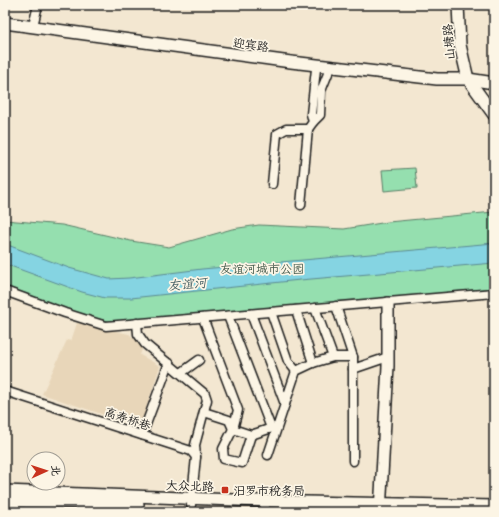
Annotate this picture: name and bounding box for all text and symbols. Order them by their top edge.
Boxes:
street label: 山塘路 [437,23,459,61]
street label: 迎宾路 [232,33,270,55]
park label: 友谊河城市公园 [220,259,304,277]
water label: 友谊河 [167,272,209,294]
street label: 高寿桥巷 [102,402,154,434]
north arrow [26,451,66,491]
text: 北 [48,465,65,476]
street label: 大众北路 [166,475,214,495]
place label: 汨罗市税务局 [233,481,305,499]
marker: 汨罗市税务局 [220,485,230,495]

